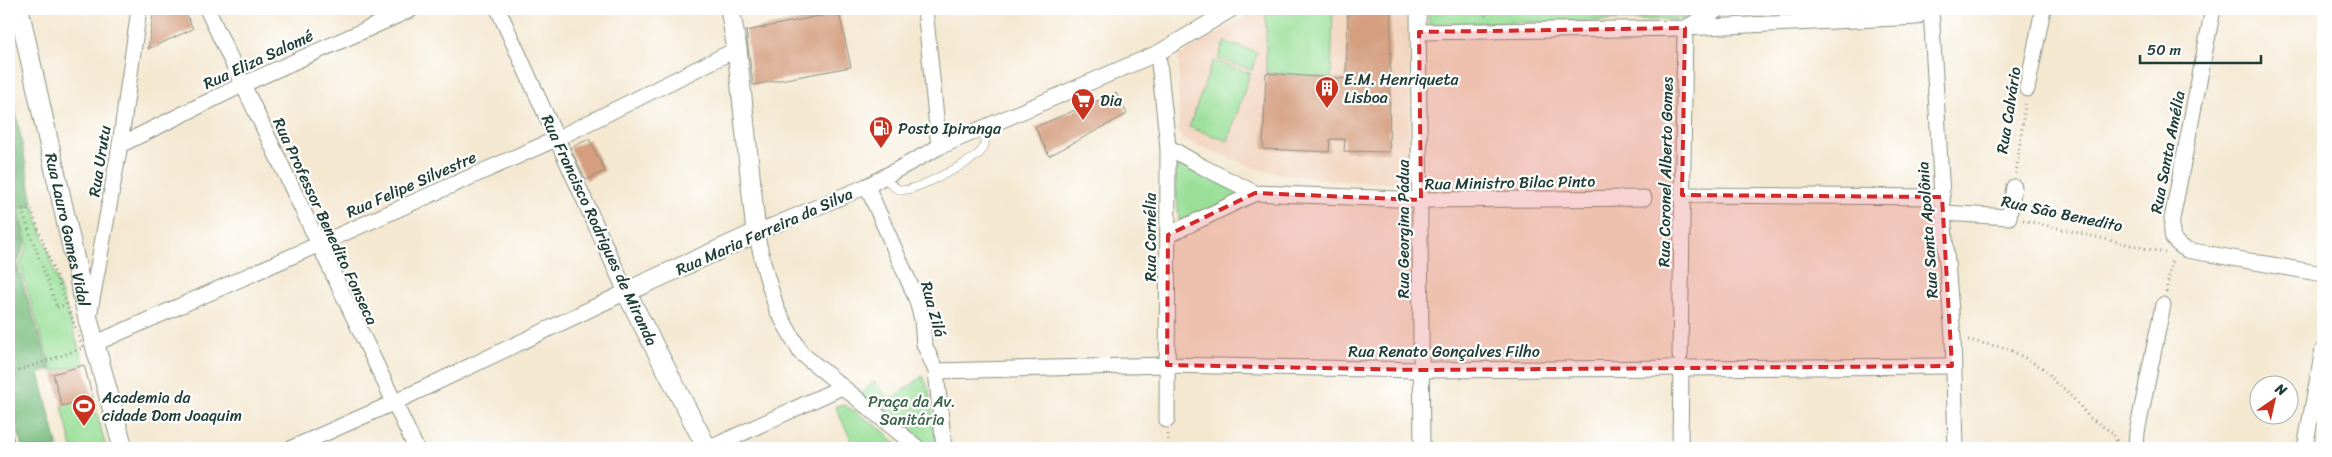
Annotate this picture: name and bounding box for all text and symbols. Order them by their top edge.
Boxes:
street label: Rua Eliza Salomé [198,21,318,98]
scale bar [2140,32,2261,64]
text: 50 m [2147,37,2182,63]
place label: E.M. Henriqueta Lisboa [1344,65,1459,112]
street label: Rua Calvário [1987,65,2030,156]
building icon: E.M. Henriqueta Lisboa [1314,75,1340,109]
street label: Rua Coronel Alberto Gomes [1649,76,1682,267]
place label: Dia [1100,86,1123,115]
supermarket icon: Dia [1070,87,1096,121]
street label: Rua Santa Amélia [2141,88,2194,216]
street label: Rua Francisco Rodrigues de Miranda [533,110,666,351]
street label: Rua Professor Benedito Fonseca [265,113,386,330]
place label: Posto Ipiranga [898,114,1002,143]
fuel station icon: Posto Ipiranga [868,115,894,149]
street label: Rua Urutu [80,123,119,199]
street label: Rua Felipe Silvestre [341,143,481,226]
street label: Rua Lauro Gomes Vidal [36,150,99,310]
street label: Rua Georgina Pádua [1389,159,1418,299]
street label: Rua Santa Apolônia [1908,161,1947,299]
street label: Rua Ministro Bilac Pinto [1424,167,1596,198]
street label: Rua Maria Ferreira da Silva [671,179,858,284]
street label: Rua São Benedito [1999,186,2125,241]
street label: Rua Cornélia [1136,192,1165,281]
street label: Rua Zilá [912,278,955,340]
street label: Rua Renato Gonçalves Filho [1348,337,1540,366]
north arrow [2250,374,2300,424]
text: N [2269,376,2292,403]
place label: Academia da cidade Dom Joaquim [101,383,242,430]
park label: Praça da Av. Sanitária [868,387,956,434]
sports icon: Academia da cidade Dom Joaquim [71,393,97,427]

